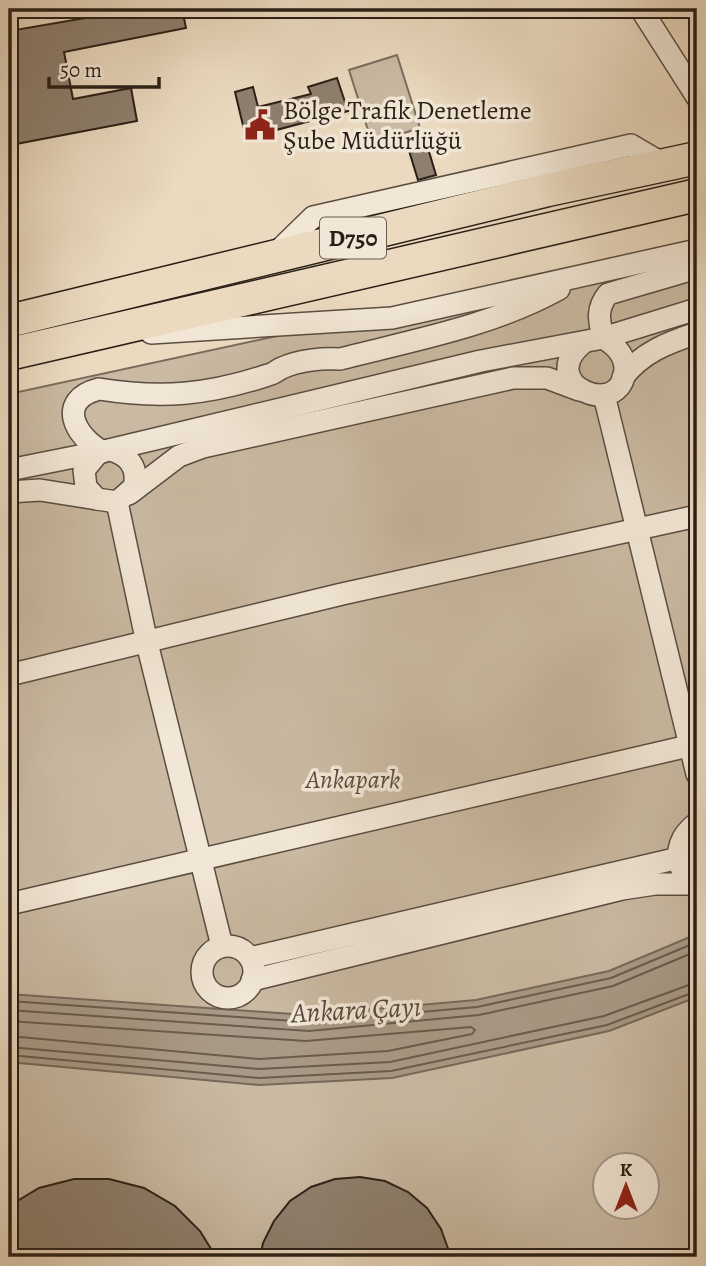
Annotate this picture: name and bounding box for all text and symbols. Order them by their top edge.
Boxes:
scale bar [49,46,159,90]
text: 50 m [60,56,102,84]
place label: Bölge Trafik Denetleme Şube Müdürlüğü [283,93,532,158]
public building icon: Bölge Trafik Denetleme Şube Müdürlüğü [243,108,277,142]
road number: D750 [320,218,386,258]
park label: Ankapark [304,762,400,797]
water label: Ankara Çayı [288,988,422,1032]
north arrow [590,1150,660,1220]
text: K [620,1157,633,1183]

